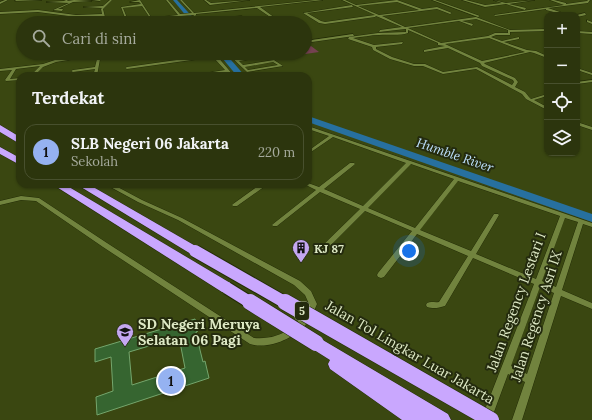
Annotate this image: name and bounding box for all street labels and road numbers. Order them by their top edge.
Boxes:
street label: Jalan Regency Lestari I [482,230,550,375]
street label: Jalan Regency Asri IX [506,247,566,385]
street label: Jalan Tol Lingkar Luar Jakarta [322,296,498,408]
road number: 5 [295,302,309,320]

